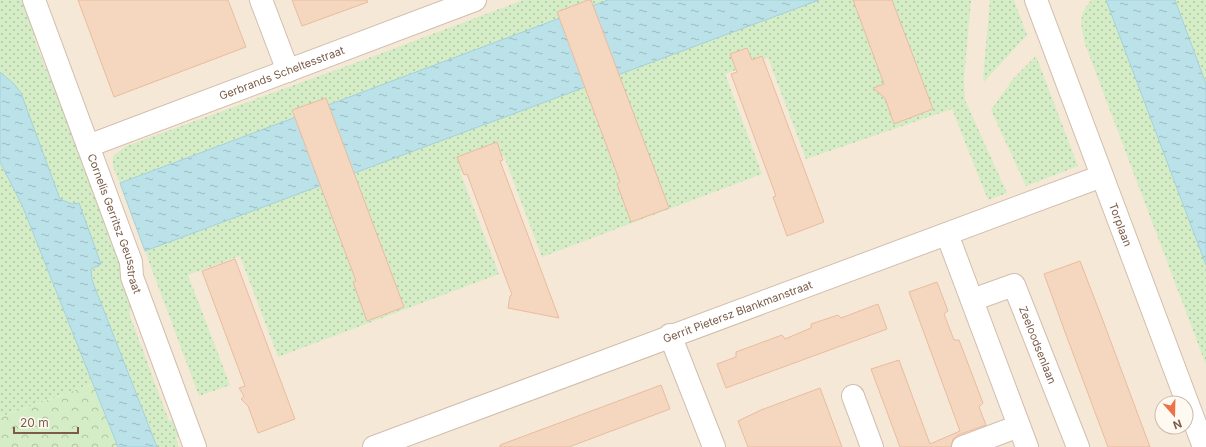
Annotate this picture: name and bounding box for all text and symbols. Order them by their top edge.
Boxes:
street label: Gerbrands Scheltesstraat [217,43,347,103]
street label: Cornelis Gerritsz Geusstraat [85,152,145,296]
street label: Torplaan [1106,201,1135,248]
street label: Gerrit Pietersz Blankmanstraat [661,277,815,346]
street label: Zeeloodsenlaan [1016,304,1059,386]
north arrow [1154,395,1194,435]
scale bar [14,409,78,435]
text: 20 m [20,415,49,430]
text: N [1171,416,1184,432]

